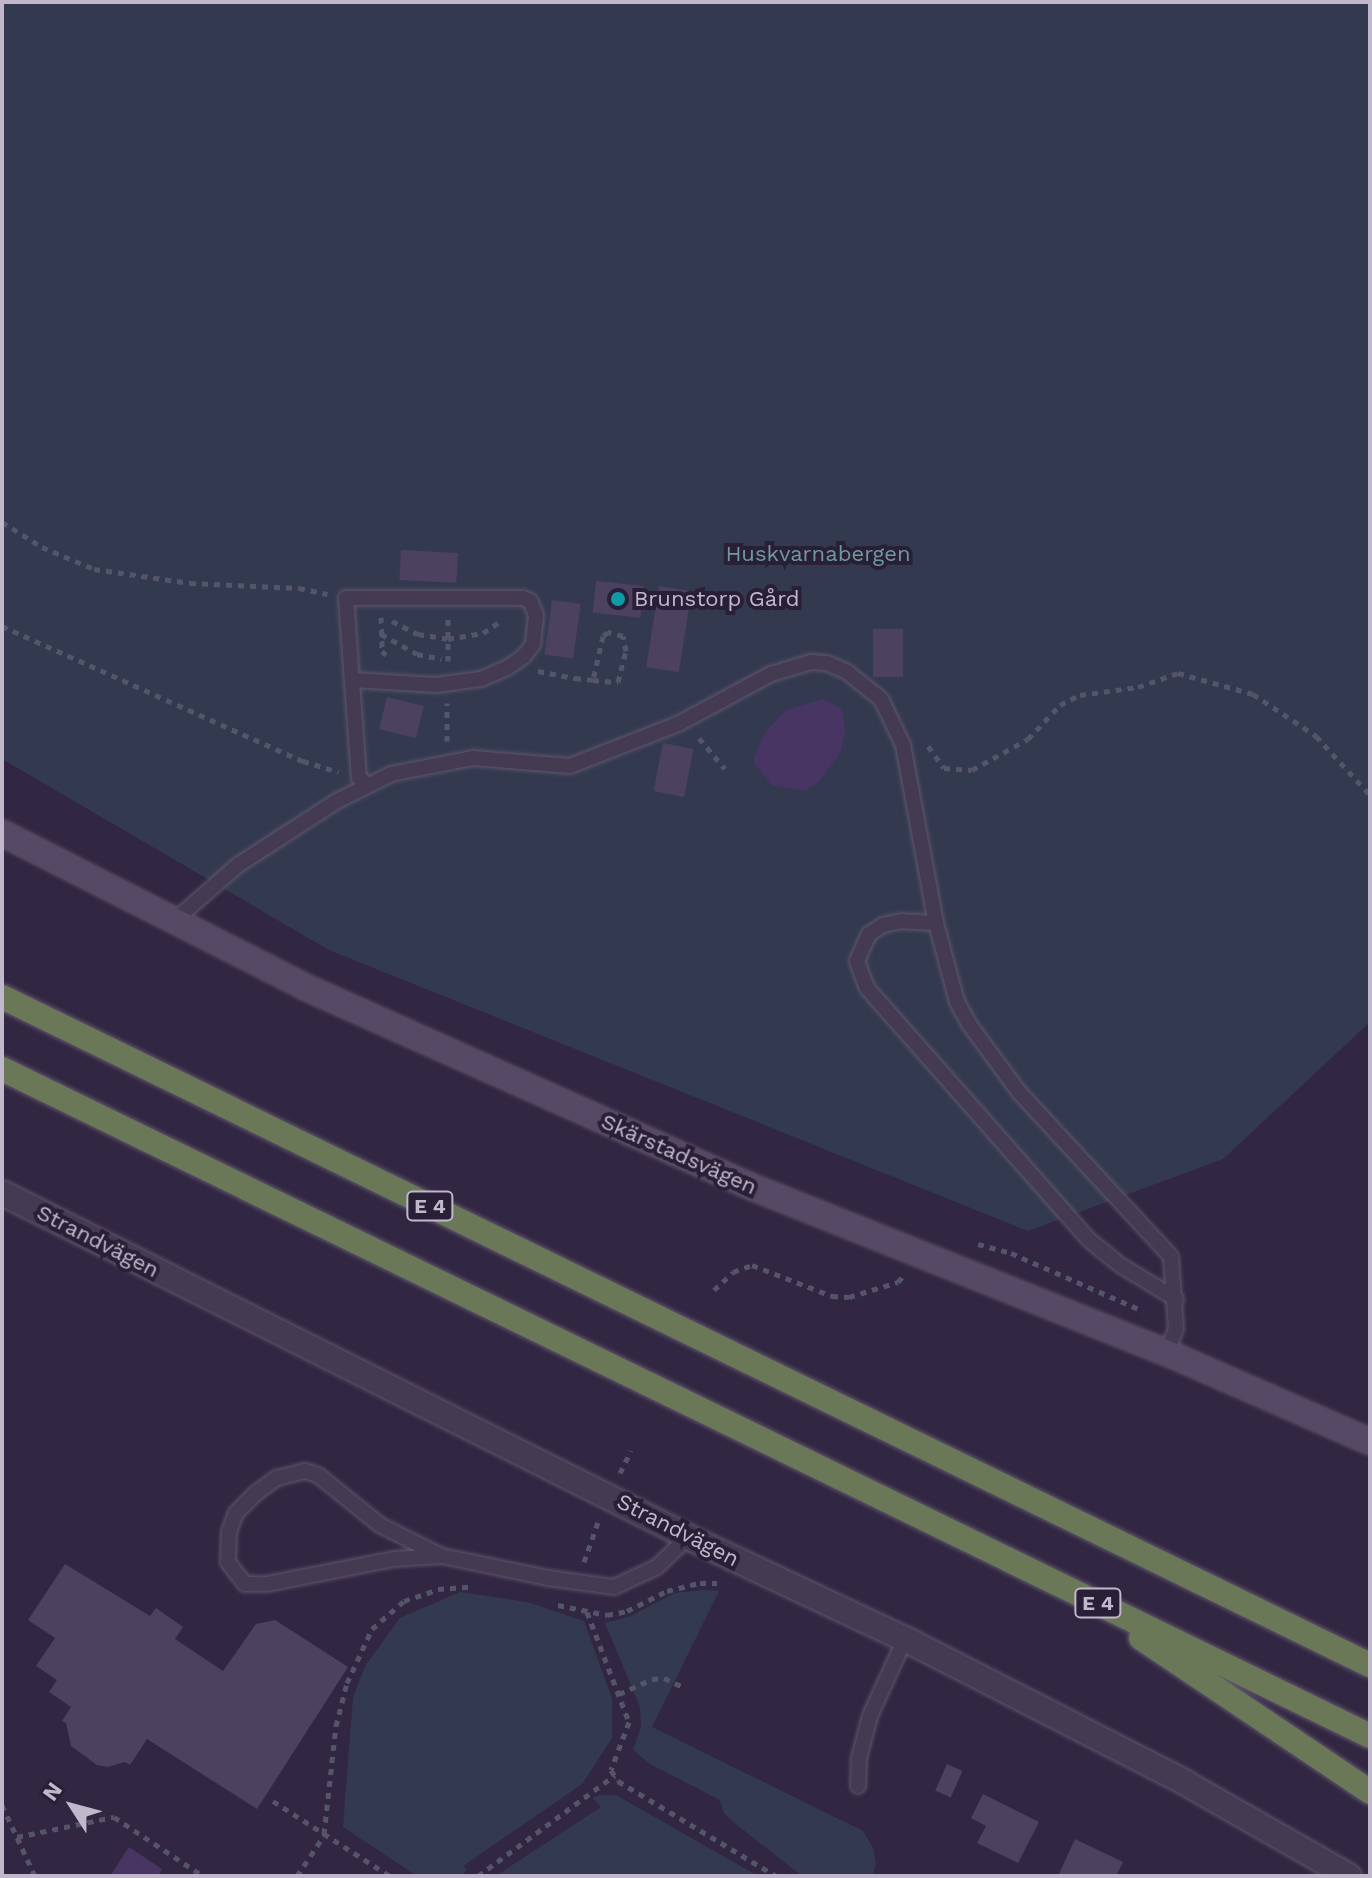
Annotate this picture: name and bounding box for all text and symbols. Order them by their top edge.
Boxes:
park label: Huskvarnabergen [725,541,911,567]
place label: Brunstorp Gård [634,586,800,612]
marker: Brunstorp Gård [609,590,627,608]
street label: Skärstadsvägen [597,1108,761,1200]
road number: E 4 [406,1190,454,1222]
street label: Strandvägen [33,1199,163,1283]
street label: Strandvägen [613,1488,743,1572]
road number: E 4 [1074,1587,1122,1619]
north arrow [32,1766,112,1846]
text: N [37,1778,67,1806]

